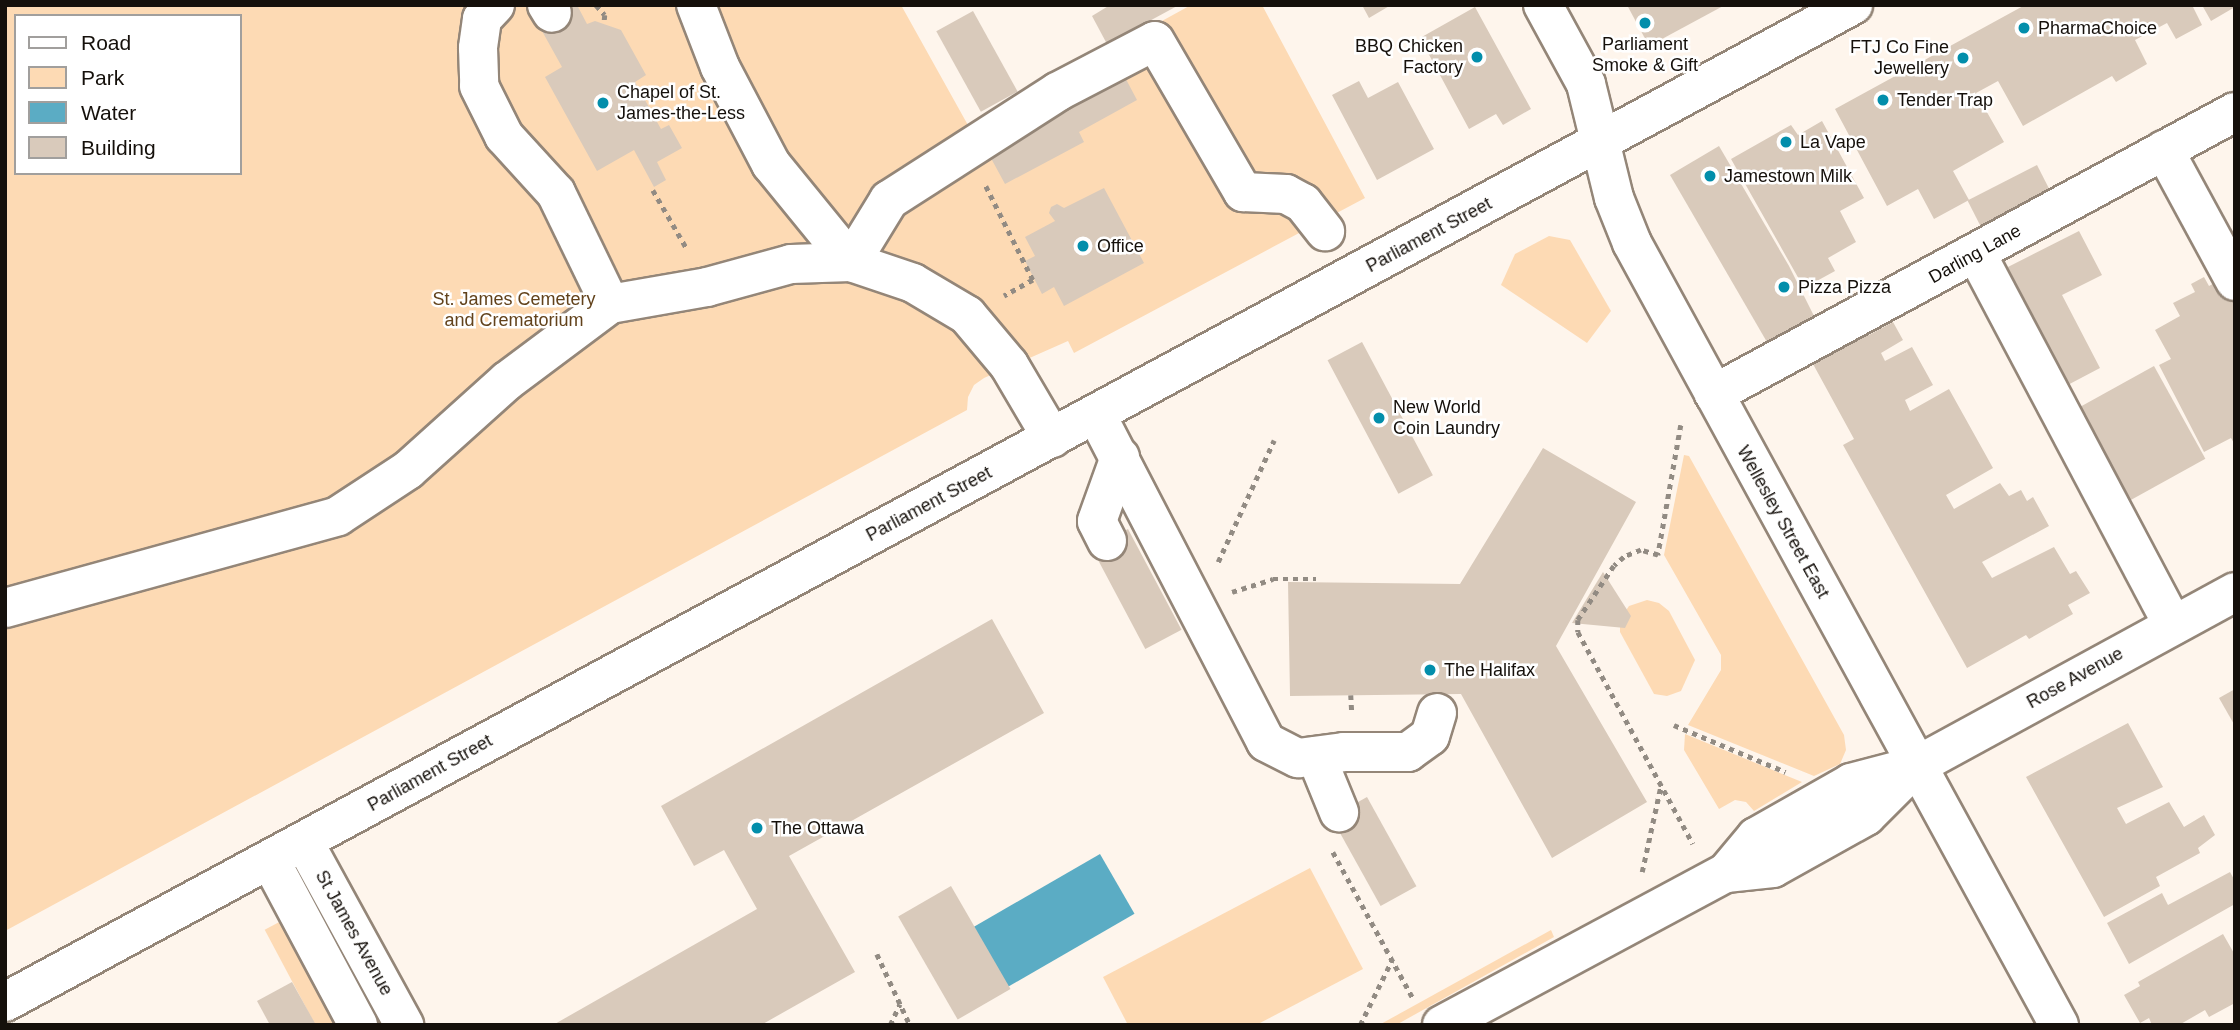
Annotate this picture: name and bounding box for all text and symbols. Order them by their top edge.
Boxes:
legend [14,14,242,175]
marker: Parliament Smoke & Gift [1637,15,1653,31]
place label: PharmaChoice [2038,17,2157,39]
marker: PharmaChoice [2016,20,2032,36]
text: Road [81,31,131,54]
place label: Parliament Smoke & Gift [1592,34,1698,76]
place label: BBQ Chicken Factory [1355,36,1463,78]
place label: FTJ Co Fine Jewellery [1850,37,1949,80]
marker: BBQ Chicken Factory [1469,49,1485,65]
marker: FTJ Co Fine Jewellery [1955,50,1971,66]
text: Park [81,66,124,89]
place label: Chapel of St. James-the-Less [617,82,745,124]
place label: Tender Trap [1897,89,1993,111]
marker: Tender Trap [1875,92,1891,108]
marker: Chapel of St. James-the-Less [595,95,611,111]
text: Water [81,101,136,124]
place label: La Vape [1800,131,1866,153]
marker: La Vape [1778,134,1794,150]
text: Building [81,136,156,159]
place label: Jamestown Milk [1724,165,1852,187]
marker: Jamestown Milk [1702,168,1718,184]
street label: Parliament Street [1363,193,1495,277]
street label: Darling Lane [1925,220,2025,288]
place label: Office [1097,235,1144,257]
marker: Office [1075,238,1091,254]
place label: Pizza Pizza [1798,276,1891,298]
marker: Pizza Pizza [1776,279,1792,295]
park label: St. James Cemetery and Crematorium [432,289,596,332]
place label: New World Coin Laundry [1393,397,1500,440]
marker: New World Coin Laundry [1371,410,1387,426]
street label: Wellesley Street East [1732,442,1834,602]
street label: Parliament Street [863,462,995,546]
street label: Rose Avenue [2023,642,2127,714]
place label: The Halifax [1444,659,1535,681]
marker: The Halifax [1422,662,1438,678]
street label: Parliament Street [364,730,496,816]
place label: The Ottawa [771,817,864,839]
marker: The Ottawa [749,820,765,836]
street label: St James Avenue [310,866,398,1000]

